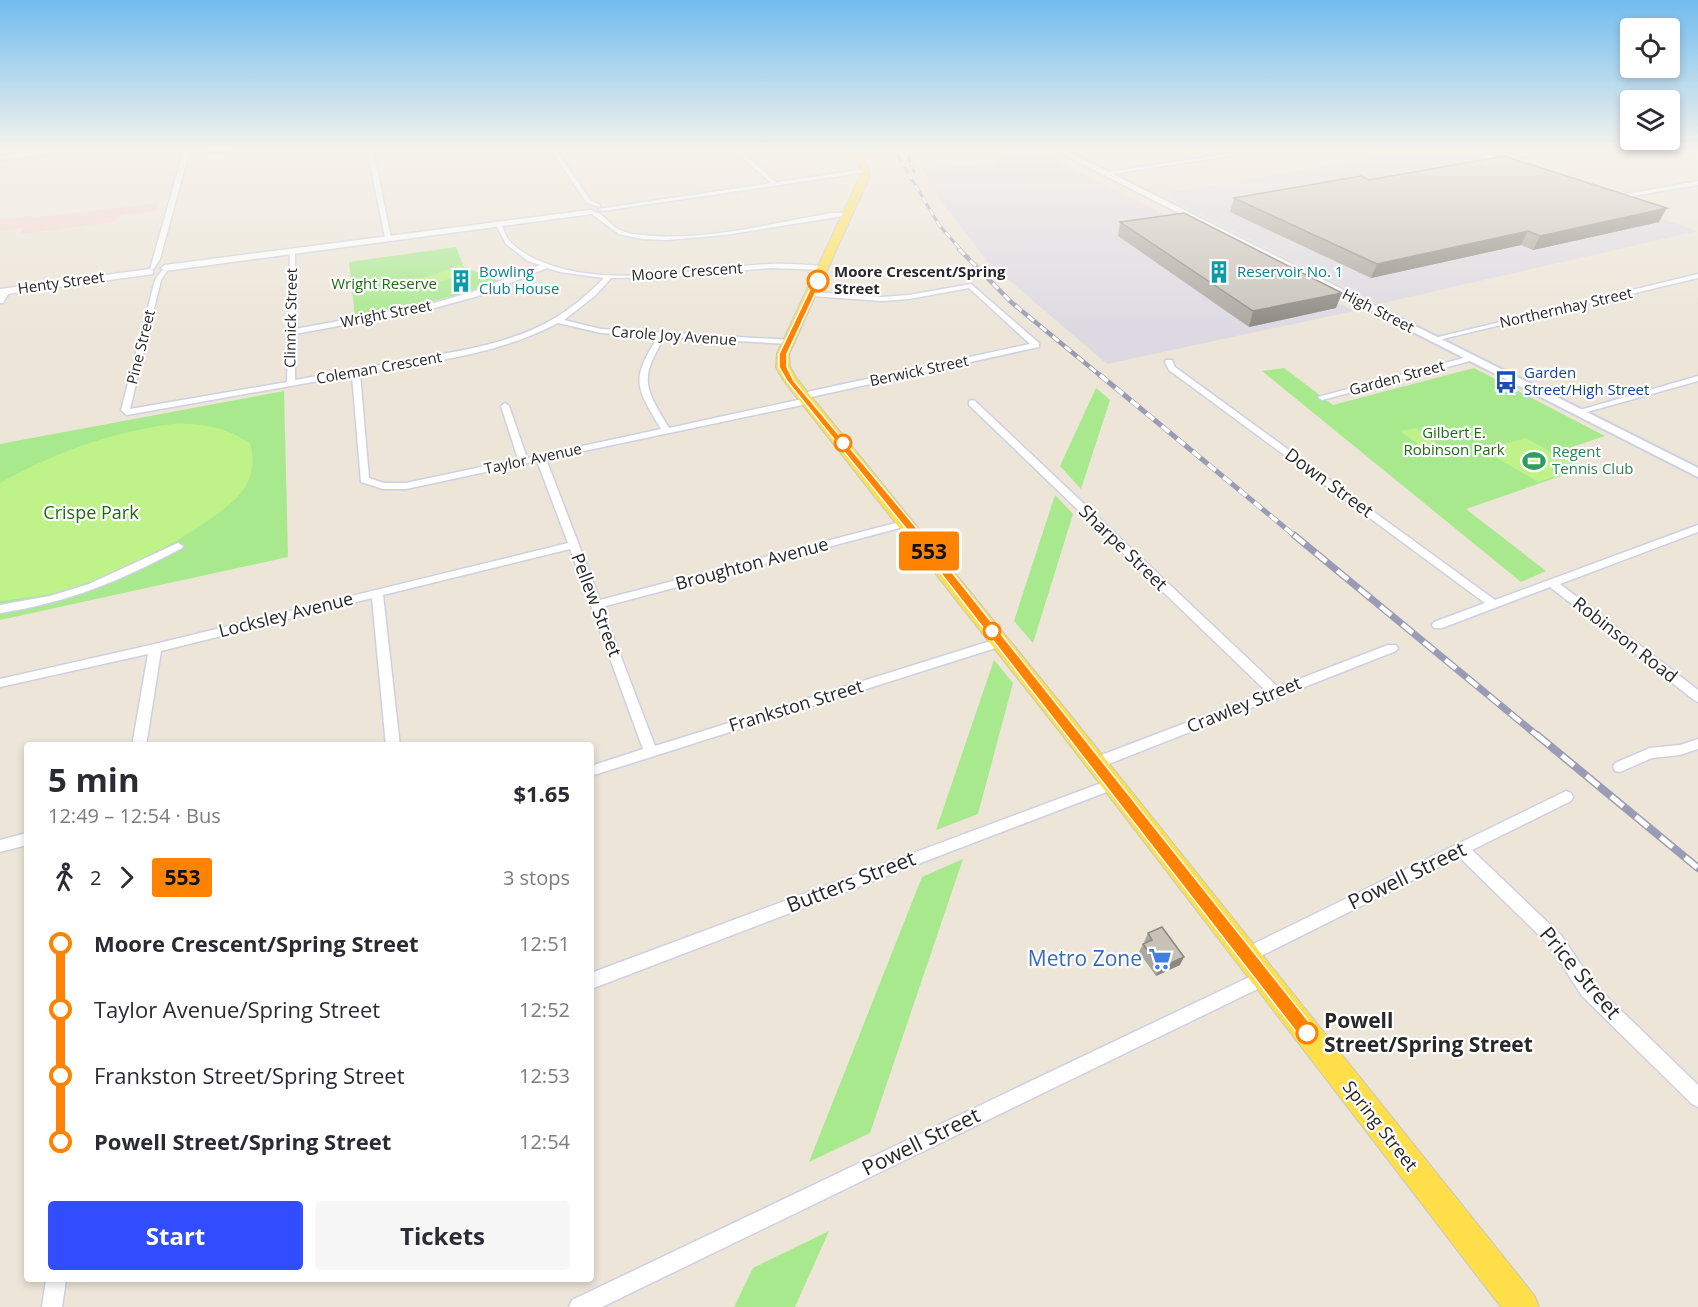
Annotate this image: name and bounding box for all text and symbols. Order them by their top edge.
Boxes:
map controls [1620,18,1680,150]
button: locate [1620,18,1680,78]
button: layers [1620,90,1680,150]
street label: Moore Crescent [631,257,743,285]
building icon: Reservoir No. 1 [1206,259,1232,285]
place label: Bowling Club House [479,261,559,298]
place label: Moore Crescent/Spring Street [834,261,1006,298]
place label: Reservoir No. 1 [1237,261,1343,281]
street label: Henty Street [16,266,105,298]
street label: Clinnick Street [279,268,301,368]
building icon: Bowling Club House [448,268,474,294]
marker: Moore Crescent/Spring Street [807,270,829,292]
park label: Wright Reserve [331,273,437,293]
street label: Northernhay Street [1497,282,1634,332]
street label: High Street [1339,283,1418,337]
street label: Wright Street [339,294,433,332]
street label: Pine Street [121,307,159,386]
street label: Carole Joy Avenue [611,321,737,349]
street label: Coleman Crescent [314,346,443,388]
street label: Berwick Street [868,350,970,390]
street label: Garden Street [1347,355,1447,399]
place label: Garden Street/High Street [1524,362,1649,399]
bus stop icon: Garden Street/High Street [1493,369,1519,395]
park label: Gilbert E. Robinson Park [1403,422,1505,459]
unlabelled marker [834,434,852,452]
street label: Taylor Avenue [482,438,583,478]
place label: Regent Tennis Club [1552,441,1634,478]
street label: Down Street [1281,442,1379,522]
sports icon: Regent Tennis Club [1521,448,1547,474]
street label: Sharpe Street [1074,499,1173,596]
park label: Crispe Park [43,500,139,524]
street label: Broughton Avenue [673,531,831,595]
line badge: 553 [894,532,964,570]
text: 553 [911,537,947,565]
street label: Pellew Street [566,549,628,660]
street label: Locksley Avenue [216,586,356,642]
street label: Robinson Road [1568,591,1683,688]
unlabelled marker [983,622,1001,640]
street label: Crawley Street [1183,670,1304,738]
street label: Frankston Street [726,673,866,737]
text: 5 min [48,757,140,802]
text: $1.65 [513,778,570,808]
text: 12:49 – 12:54 · Bus [48,802,221,829]
street label: Powell Street [1343,834,1470,916]
street label: Butters Street [782,844,919,918]
icon: walk [48,861,81,894]
icon: forward [110,861,143,894]
text: 553 [164,863,200,891]
text: 2 [90,864,101,891]
text: 3 stops [503,864,570,891]
street label: Price Street [1534,920,1628,1024]
text: Moore Crescent/Spring Street [94,928,419,958]
text: 12:51 [519,930,570,957]
place label: Metro Zone [1028,944,1142,972]
supermarket icon: Metro Zone [1147,946,1173,972]
text: Taylor Avenue/Spring Street [94,994,380,1024]
text: 12:52 [519,996,570,1023]
place label: Powell Street/Spring Street [1324,1006,1533,1058]
marker: Powell Street/Spring Street [1296,1022,1318,1044]
text: Frankston Street/Spring Street [94,1060,405,1090]
text: 12:53 [519,1062,570,1089]
street label: Spring Street [1338,1075,1424,1176]
street label: Powell Street [857,1100,984,1182]
text: Powell Street/Spring Street [94,1126,391,1156]
text: 12:54 [519,1128,570,1155]
button: Start [48,1201,303,1270]
button: Tickets [315,1201,570,1270]

